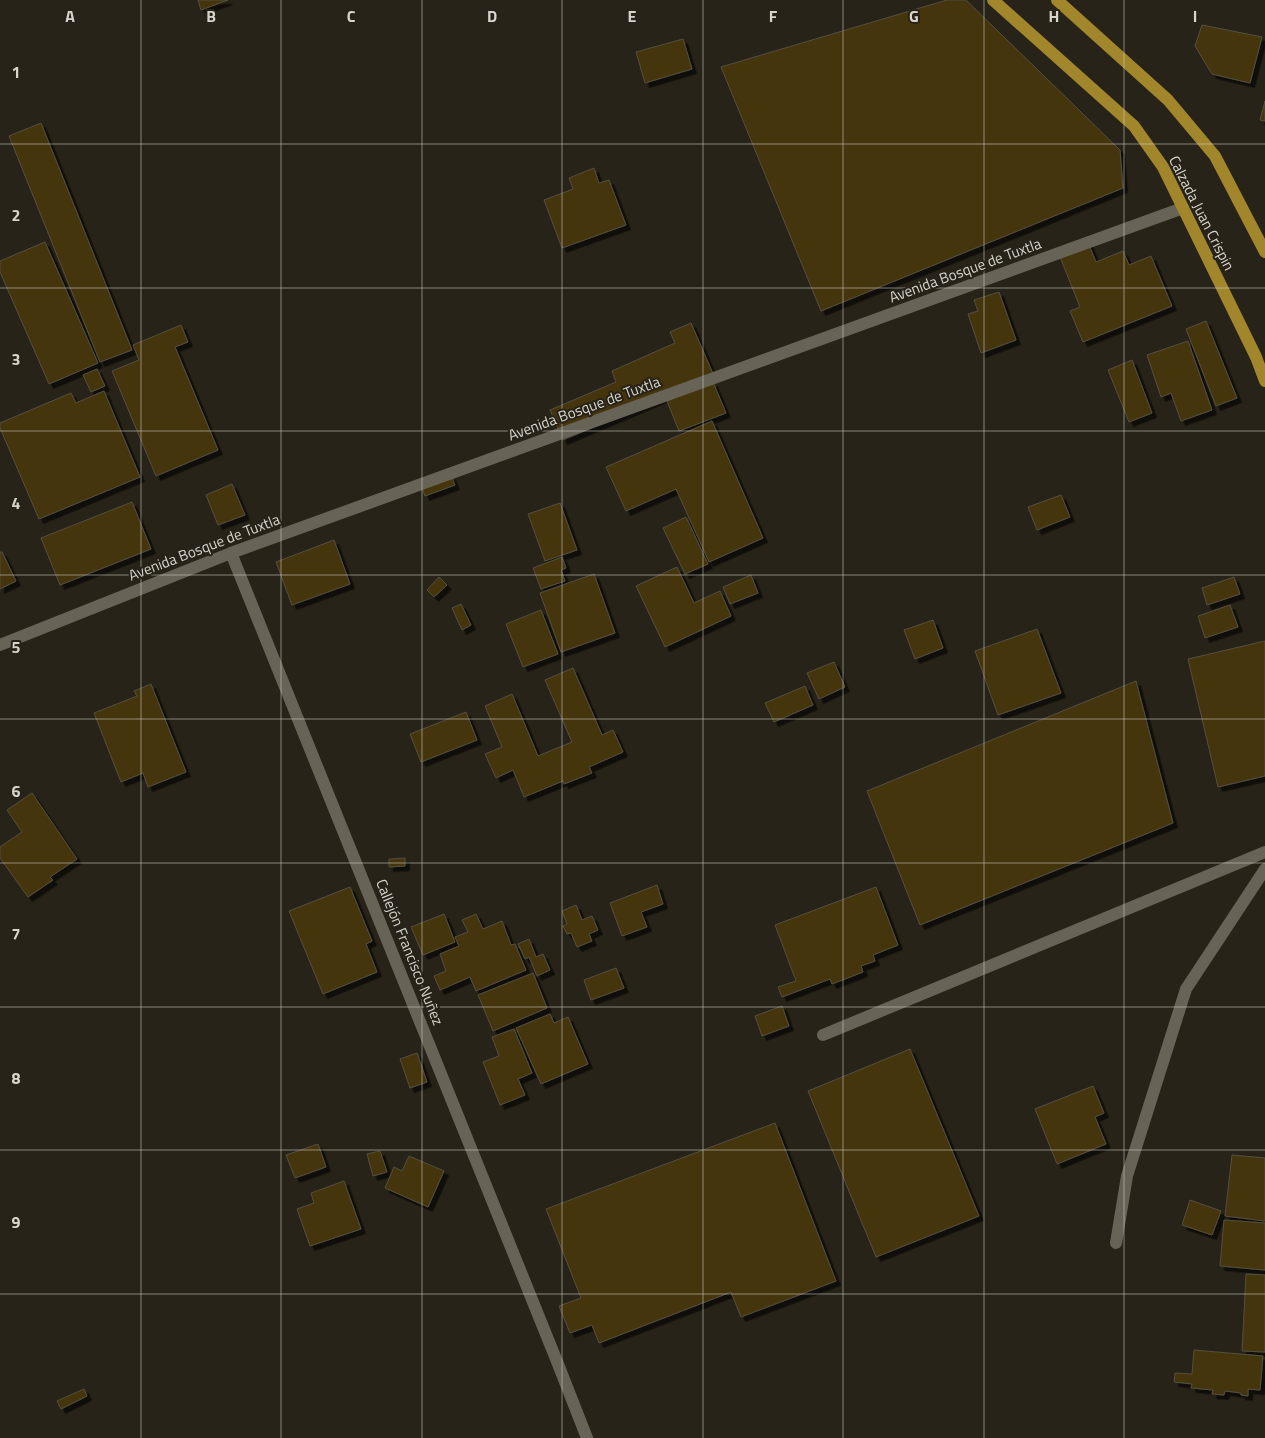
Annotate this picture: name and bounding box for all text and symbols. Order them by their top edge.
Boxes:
text: A [65,4,75,28]
text: B [206,4,216,28]
text: C [347,4,356,28]
text: D [487,4,497,28]
text: E [628,4,637,28]
text: F [769,4,778,28]
text: G [909,4,919,28]
text: H [1049,4,1059,28]
text: I [1193,4,1197,28]
text: 1 [12,60,20,84]
street label: Calzada Juan Crispin [1163,152,1241,274]
text: 2 [12,203,20,227]
street label: Avenida Bosque de Tuxtla [886,232,1045,308]
text: 3 [12,347,20,371]
street label: Avenida Bosque de Tuxtla [505,370,664,446]
text: 4 [12,491,21,515]
street label: Avenida Bosque de Tuxtla [125,507,284,587]
text: 5 [12,635,21,659]
text: 6 [12,779,21,803]
street label: Callejón Francisco Nuñez [370,875,450,1029]
text: 7 [12,922,20,946]
text: 8 [12,1066,21,1090]
text: 9 [12,1210,21,1234]

